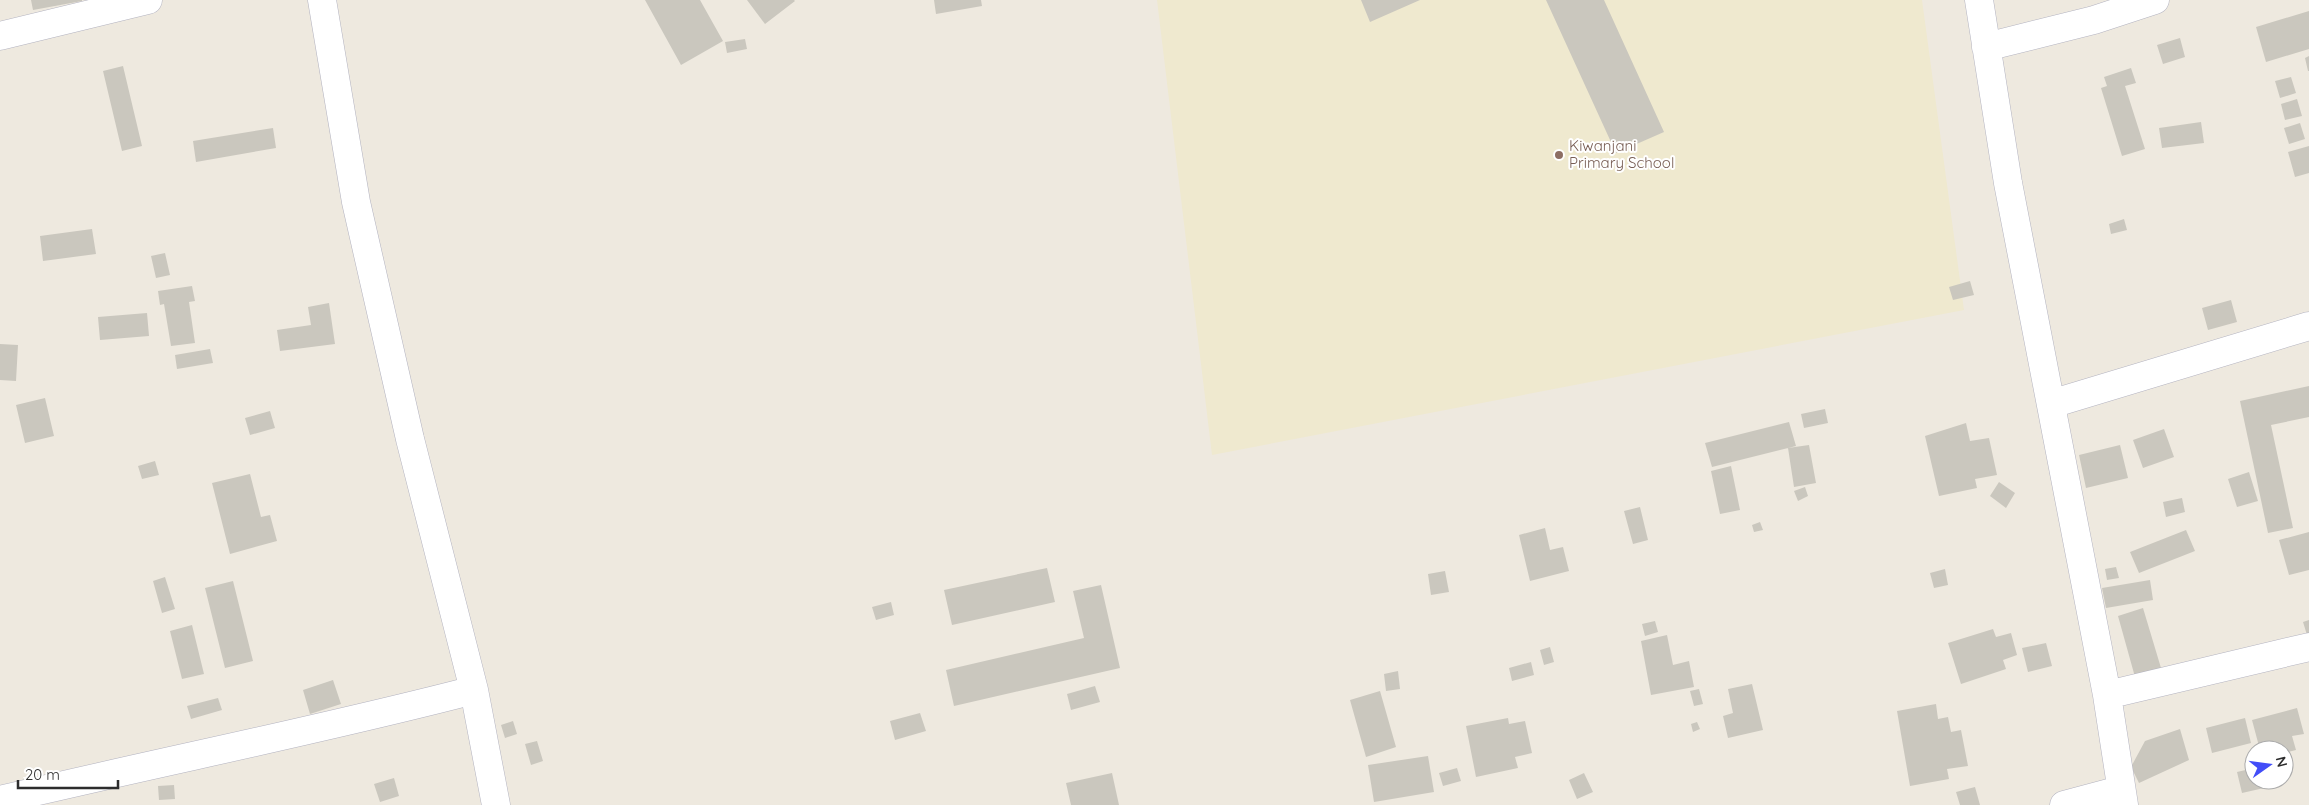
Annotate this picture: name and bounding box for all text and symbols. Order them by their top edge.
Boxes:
place label: Kiwanjani Primary School [1569,136,1674,172]
marker: Kiwanjani Primary School [1553,149,1565,161]
north arrow [2244,740,2294,790]
text: N [2272,755,2292,769]
scale bar [18,758,118,790]
text: 20 m [25,765,60,784]

